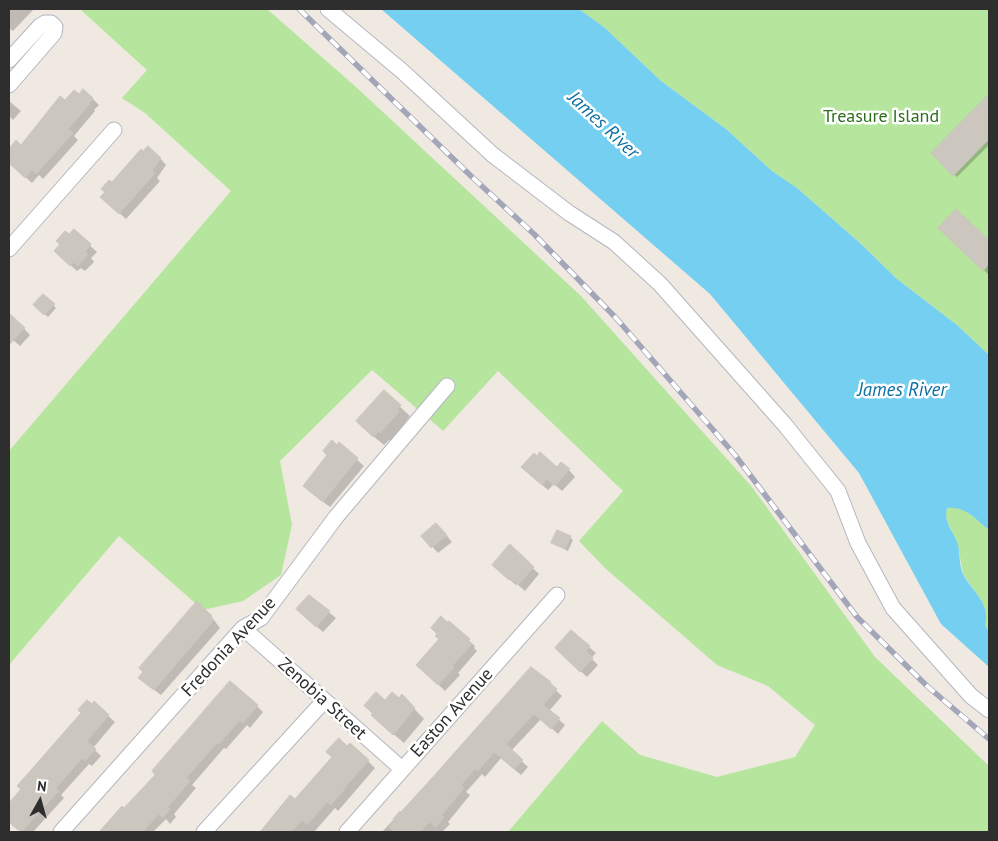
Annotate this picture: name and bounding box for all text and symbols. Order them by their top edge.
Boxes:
water label: James River [563,86,643,164]
park label: Treasure Island [823,106,939,128]
water label: James River [857,380,947,402]
street label: Fredonia Avenue [177,593,281,701]
street label: Zenobia Street [273,654,371,744]
street label: Easton Avenue [406,664,498,762]
north arrow [15,776,65,826]
text: N [36,777,47,796]

